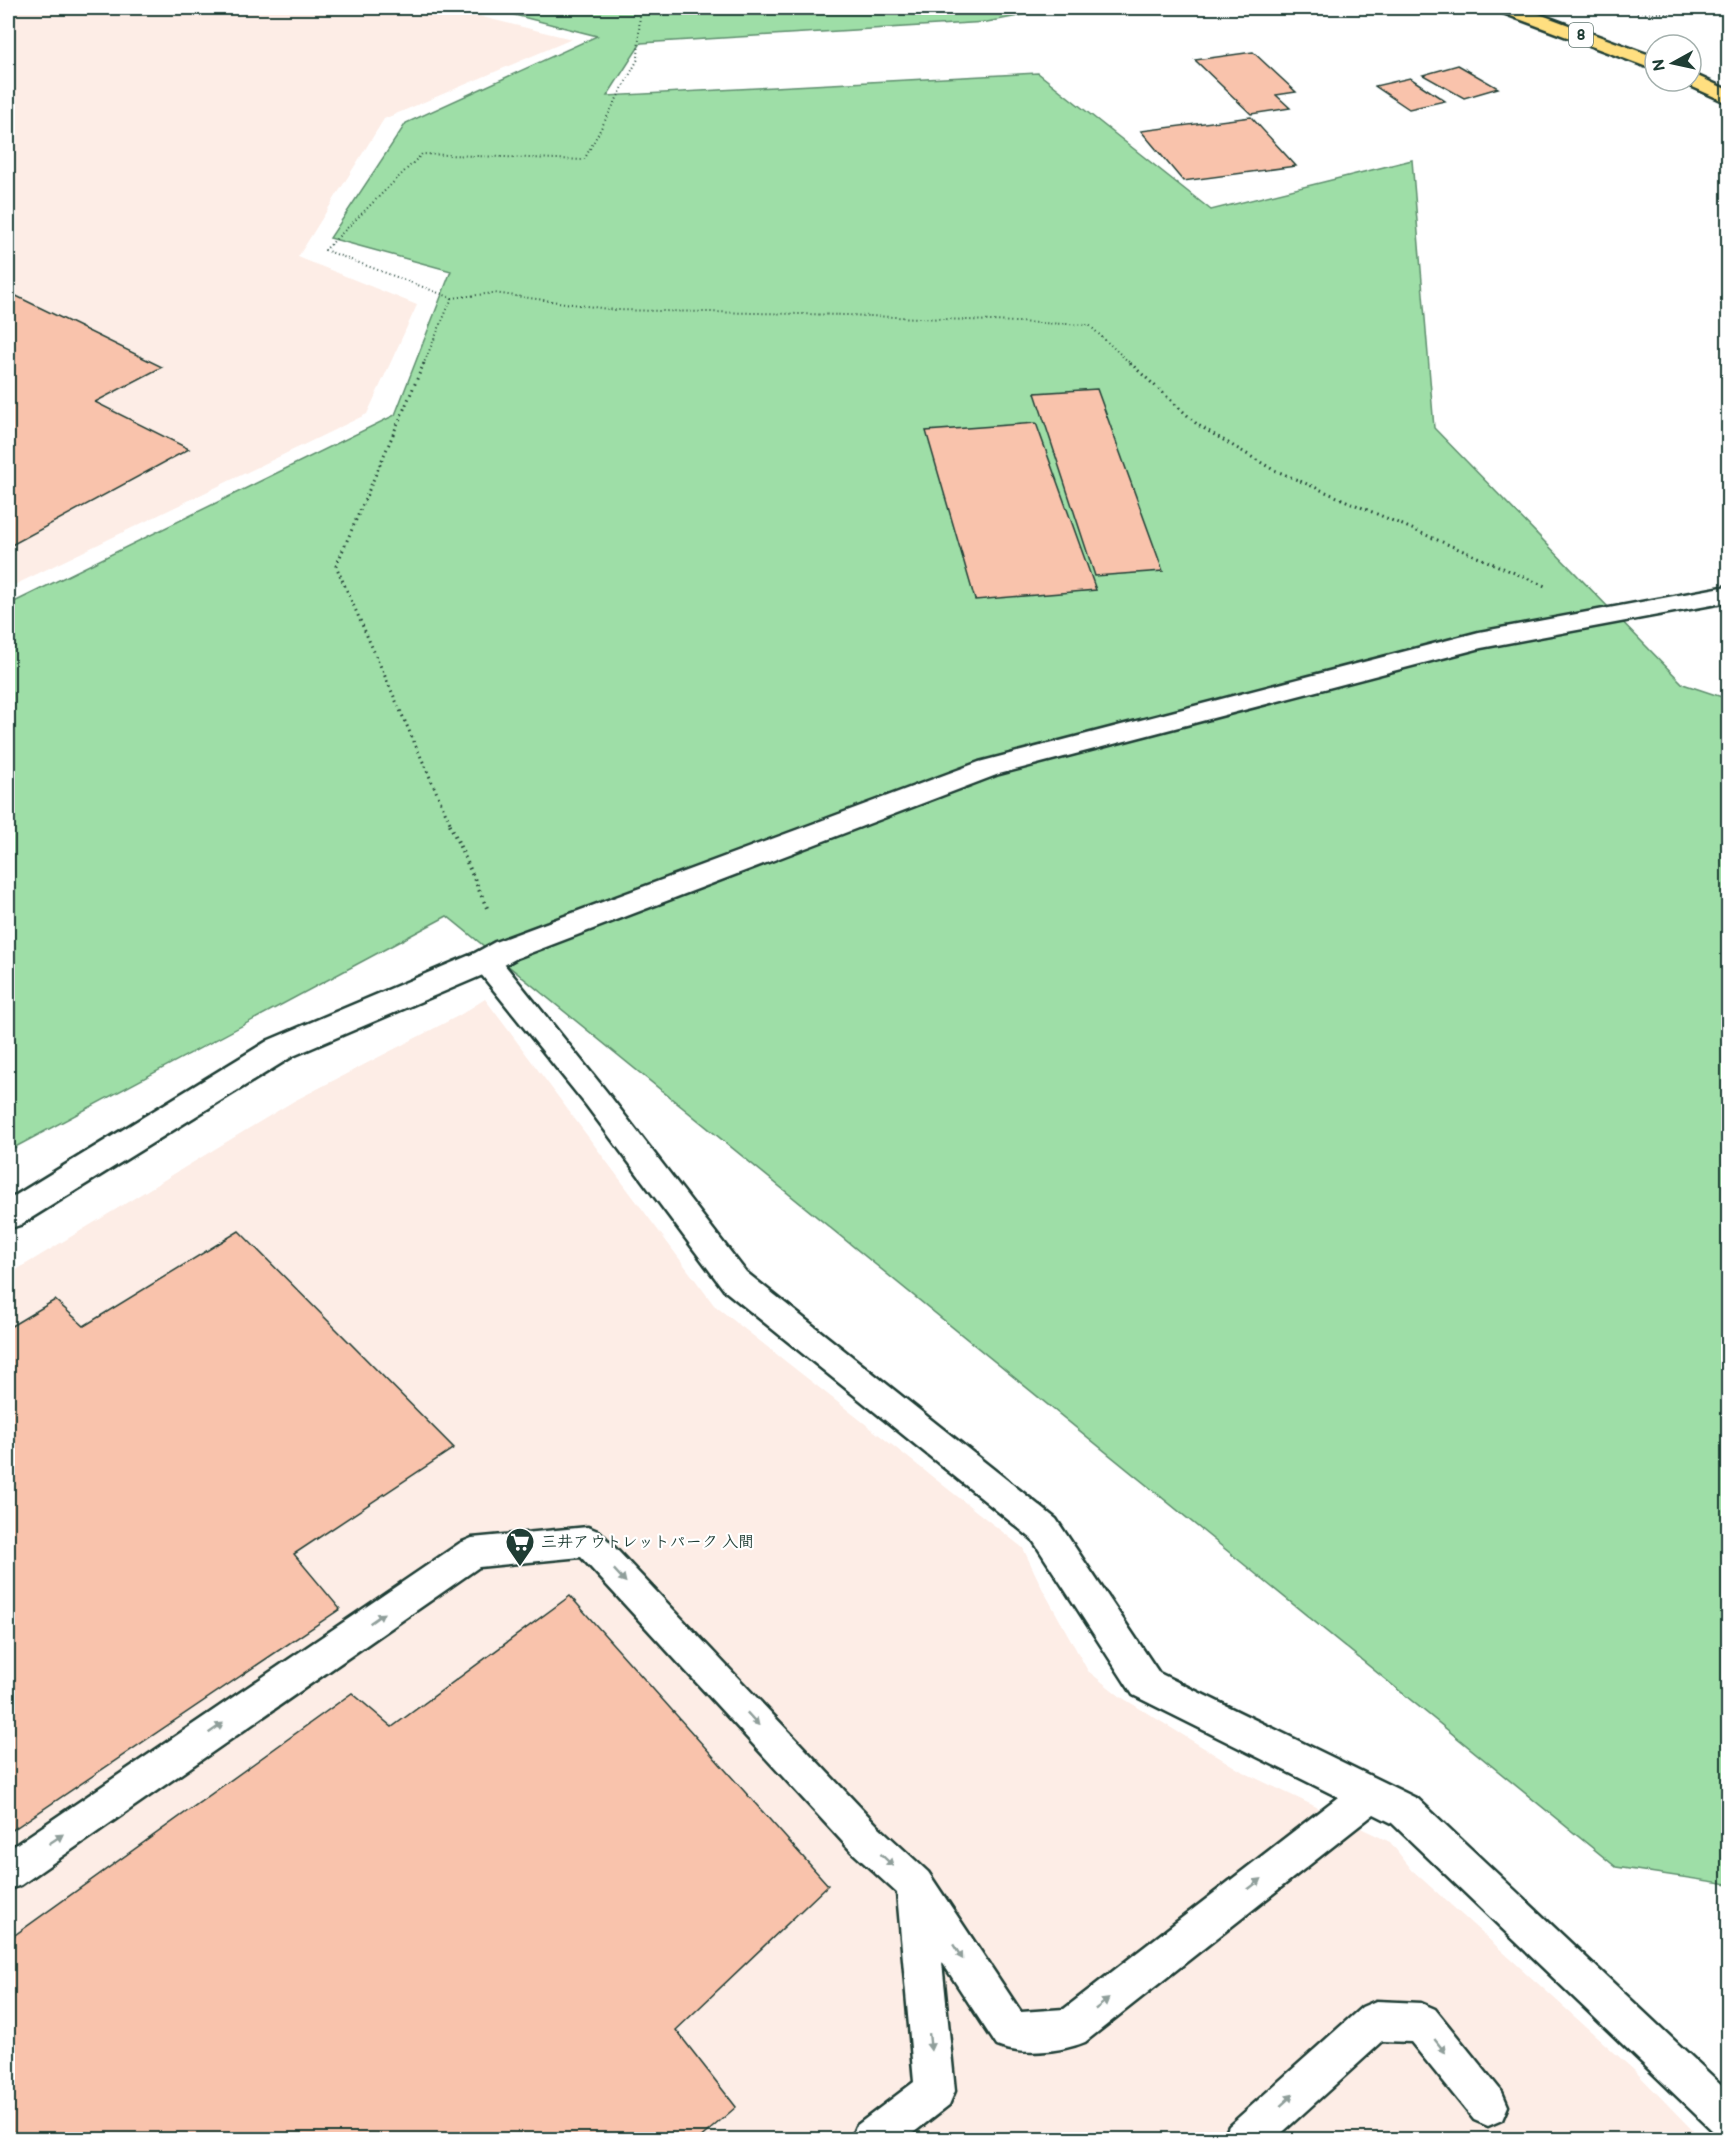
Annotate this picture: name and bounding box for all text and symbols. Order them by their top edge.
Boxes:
road number: 8 [1569,23,1593,47]
north arrow [1643,33,1703,93]
text: N [1649,58,1670,72]
supermarket icon: 三井アウトレットパーク 入間 [504,1526,536,1568]
place label: 三井アウトレットパーク 入間 [541,1533,754,1552]
one-way arrow [613,1568,626,1583]
one-way arrow [369,1613,385,1624]
one-way arrow [745,1711,759,1725]
one-way arrow [208,1722,224,1734]
one-way arrow [47,1833,63,1845]
one-way arrow [879,1853,894,1866]
one-way arrow [1248,1879,1263,1891]
one-way arrow [953,1944,964,1960]
one-way arrow [1094,1999,1109,2011]
one-way arrow [925,2033,935,2052]
one-way arrow [1433,2038,1446,2054]
one-way arrow [1279,2094,1294,2107]

